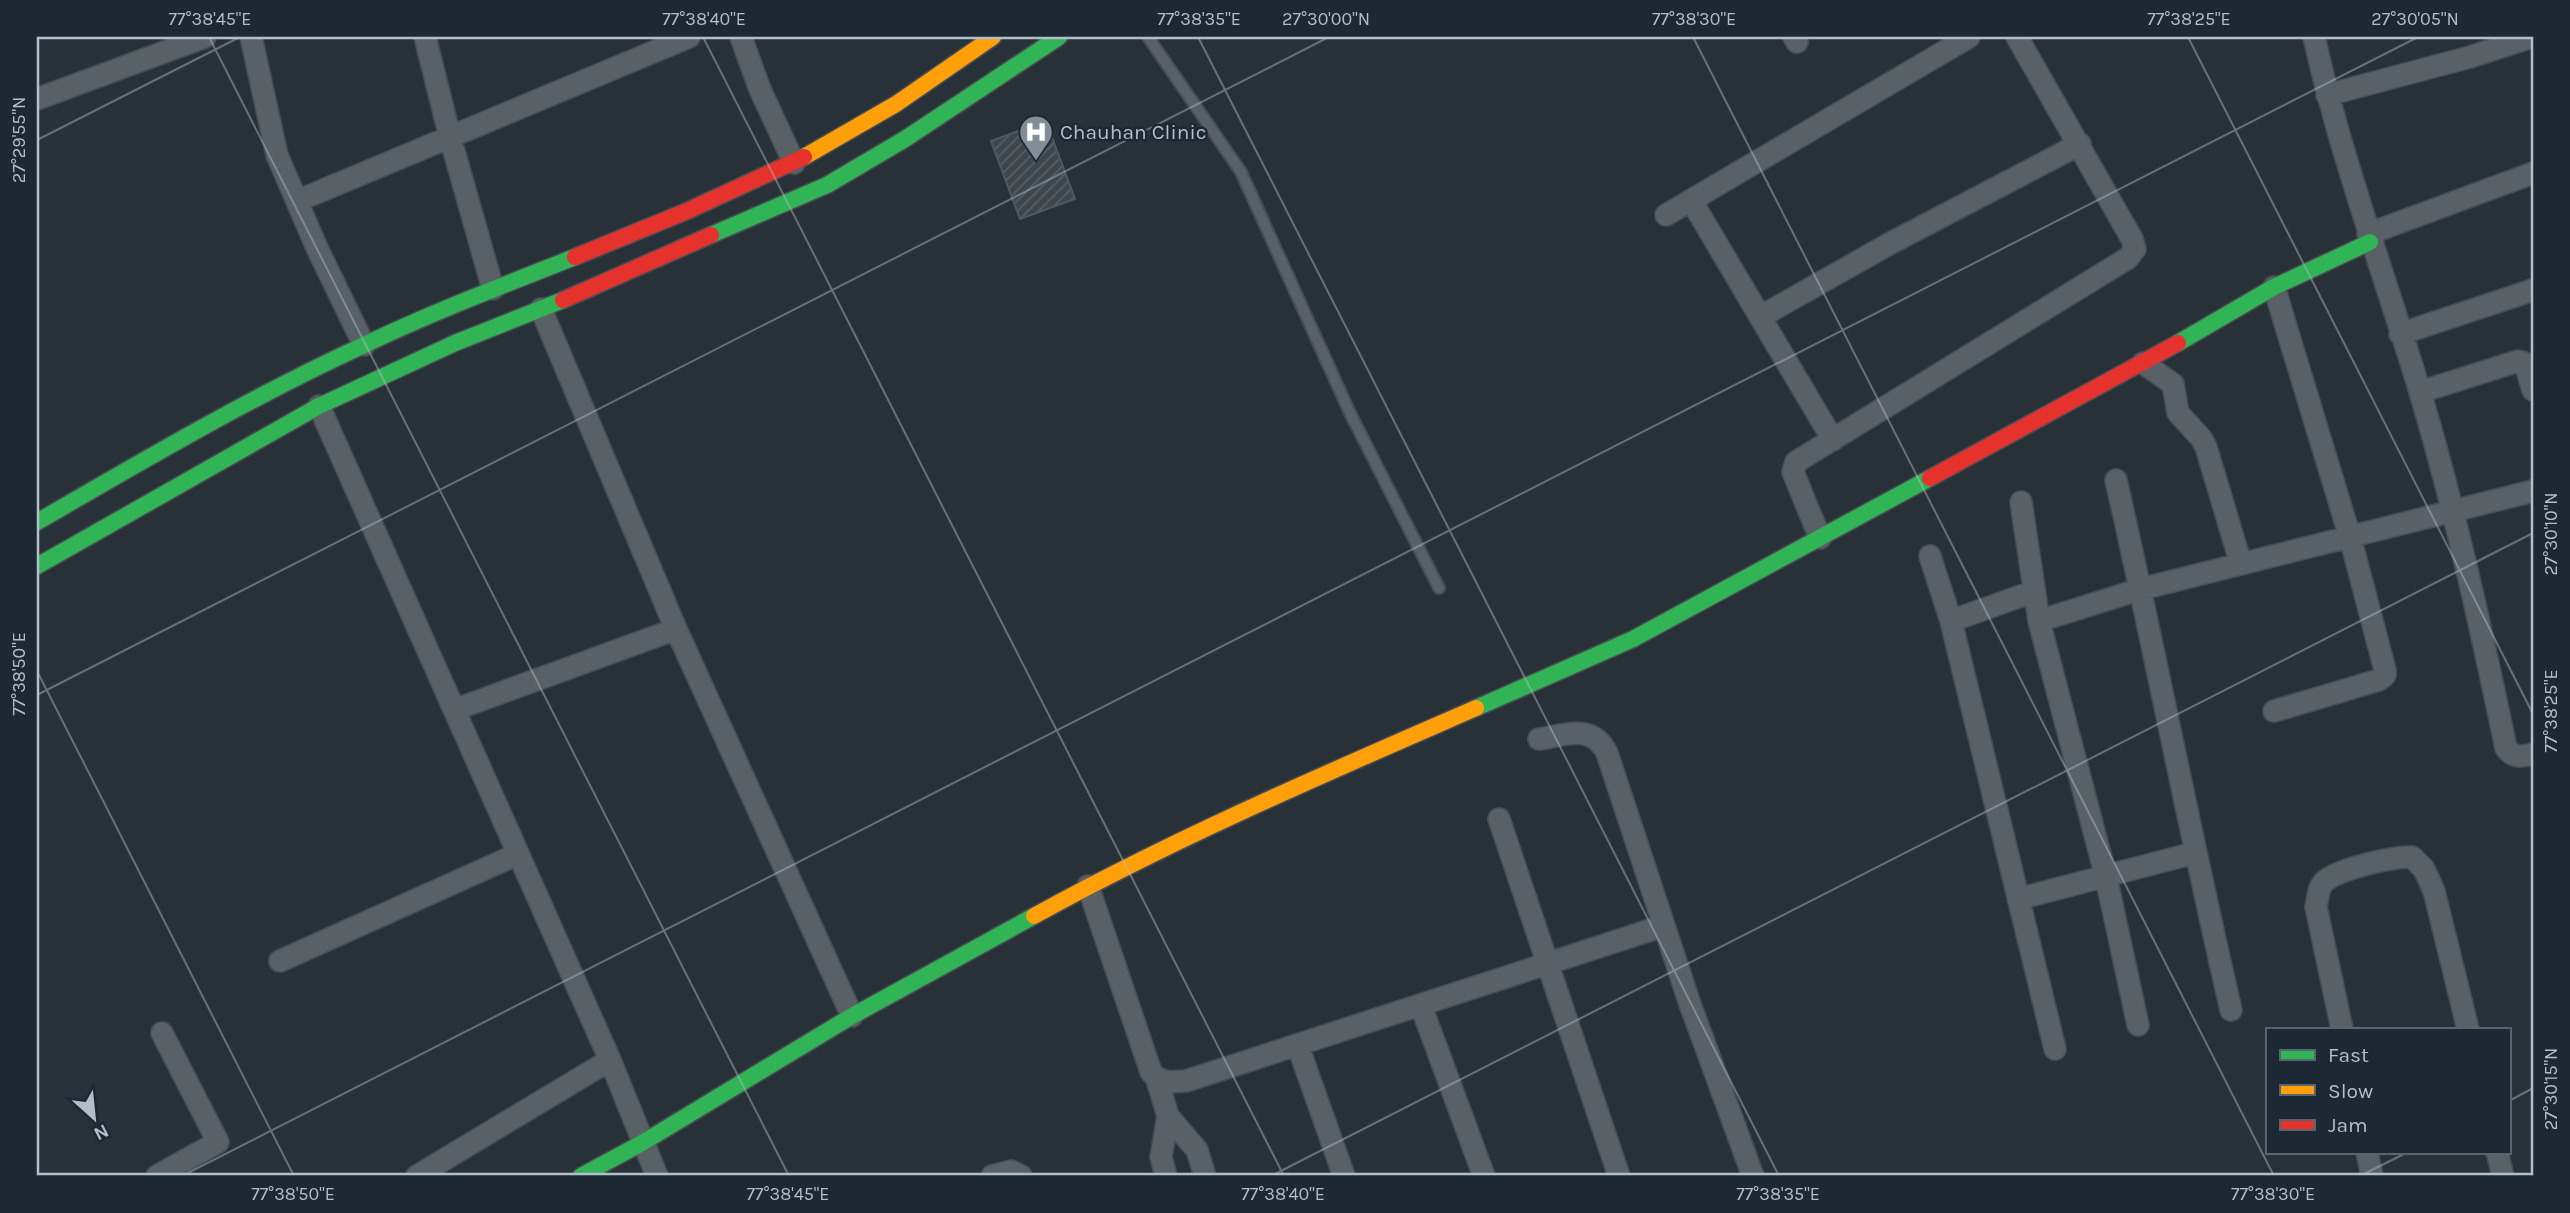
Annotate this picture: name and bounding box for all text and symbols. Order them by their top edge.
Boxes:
text: 77°38'45"E [169,8,251,30]
text: 77°38'40"E [662,8,746,30]
text: 77°38'35"E [1157,8,1241,30]
text: 27°30'00"N [1282,8,1370,30]
text: 77°38'30"E [1652,8,1736,30]
text: 77°38'25"E [2147,8,2231,30]
text: 27°30'05"N [2371,8,2459,30]
text: 27°29'55"N [8,97,30,183]
hospital icon: Chauhan Clinic [1017,113,1055,162]
place label: Chauhan Clinic [1060,120,1207,144]
text: 27°30'10"N [2540,492,2562,576]
text: 77°38'50"E [8,632,30,716]
text: 77°38'25"E [2540,669,2562,753]
legend [2266,1028,2510,1154]
text: Fast [2328,1043,2369,1067]
text: 27°30'15"N [2540,1048,2562,1130]
text: Slow [2328,1079,2373,1103]
north arrow [60,1084,130,1154]
text: Jam [2328,1113,2368,1137]
text: N [90,1119,112,1145]
text: 77°38'50"E [251,1183,335,1205]
text: 77°38'45"E [747,1183,829,1205]
text: 77°38'40"E [1241,1183,1325,1205]
text: 77°38'35"E [1736,1183,1820,1205]
text: 77°38'30"E [2231,1183,2315,1205]

